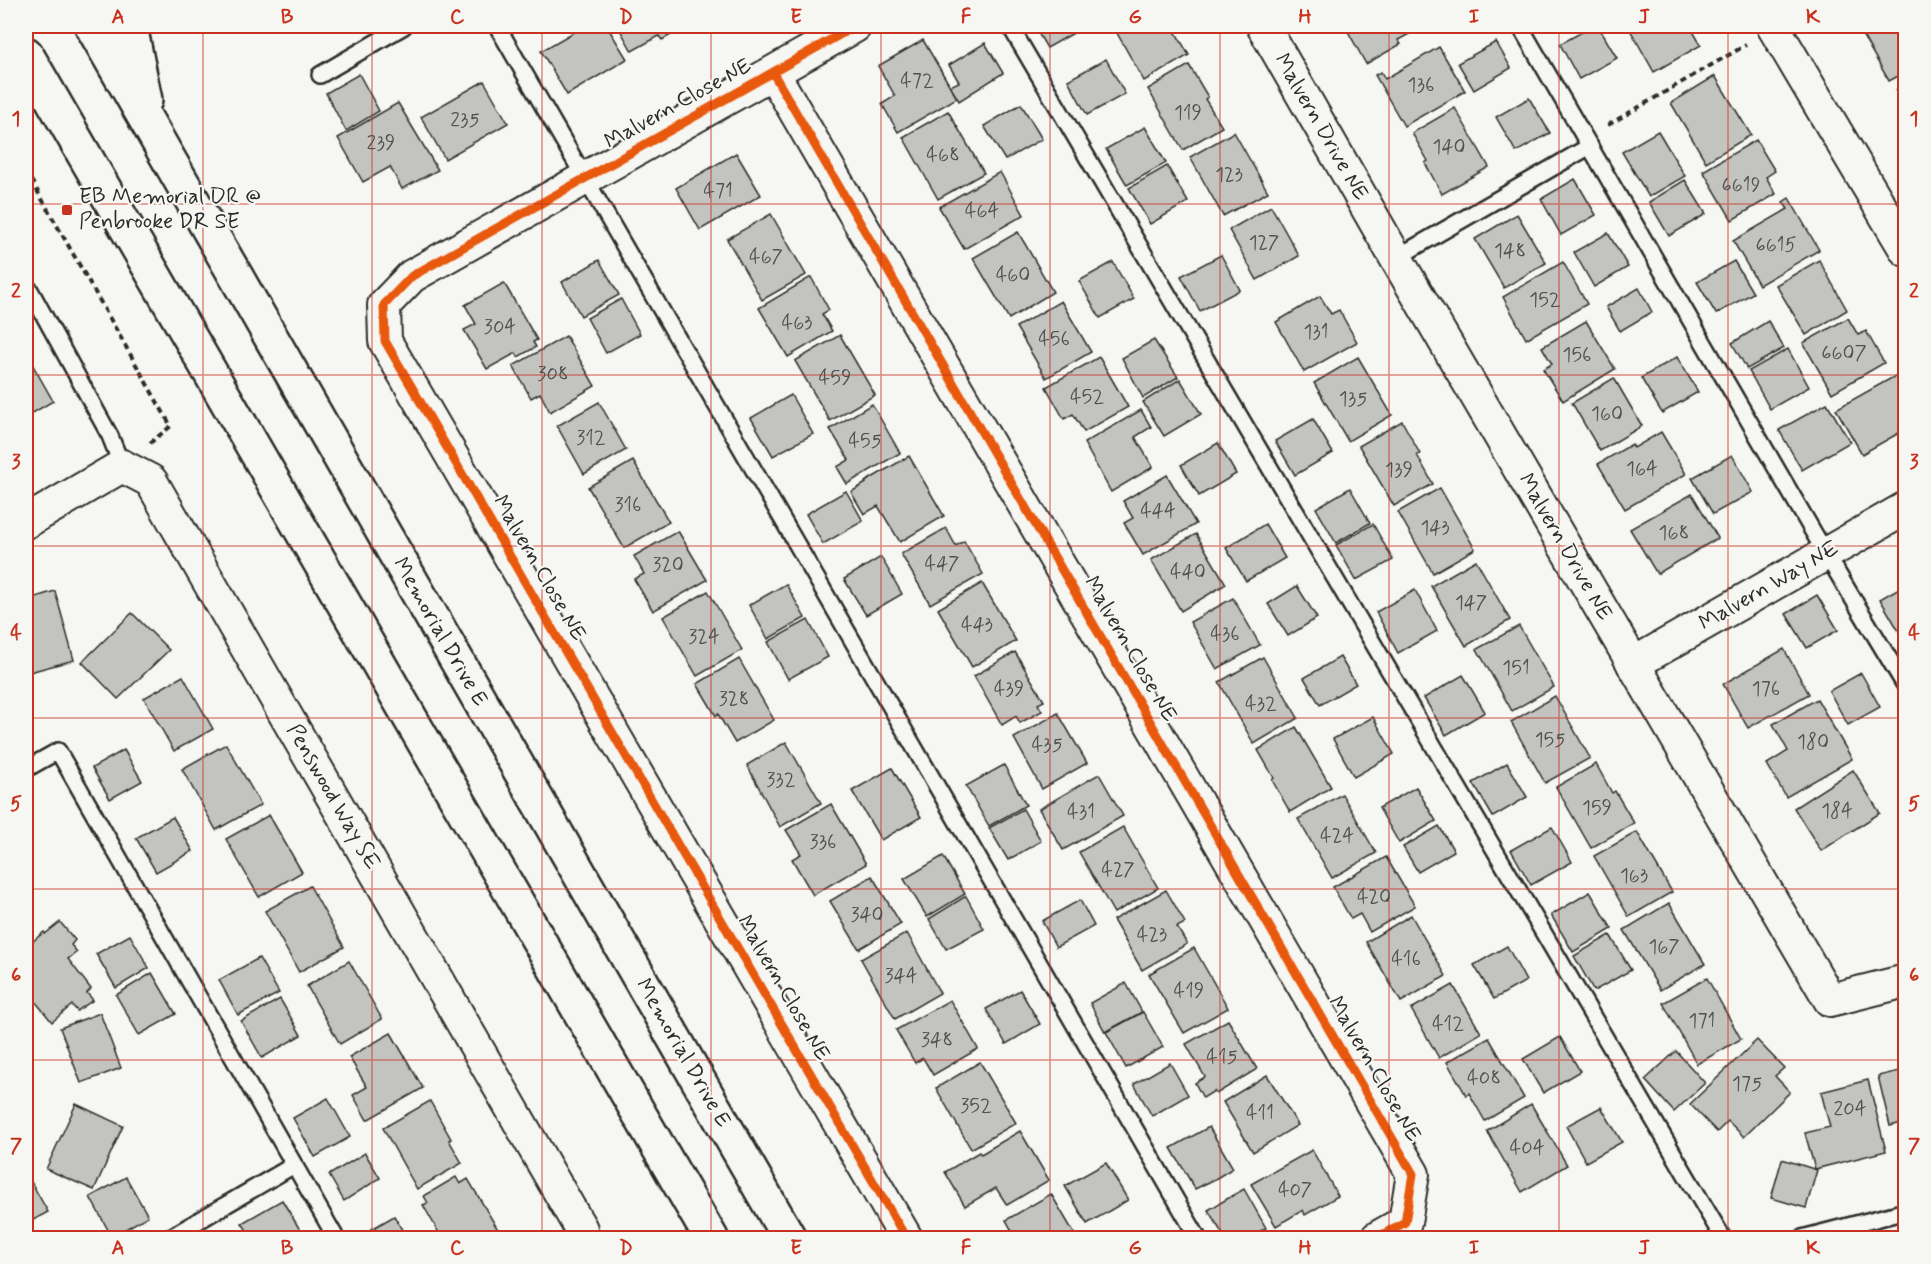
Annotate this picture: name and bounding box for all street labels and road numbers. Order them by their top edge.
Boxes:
street label: Malvern Drive NE [1268,48,1375,206]
street label: Malvern Close NE [600,52,757,156]
street label: Malvern Drive NE [1512,468,1619,626]
street label: Malvern Close NE [486,490,592,646]
street label: Malvern Way NE [1694,535,1844,637]
street label: Memorial Drive E [386,553,494,712]
street label: Malvern Close NE [1077,571,1183,727]
street label: Penswood Way SE [280,719,386,875]
street label: Malvern Close NE [730,910,836,1066]
street label: Memorial Drive E [629,974,737,1133]
street label: Malvern Close NE [1321,991,1427,1147]

